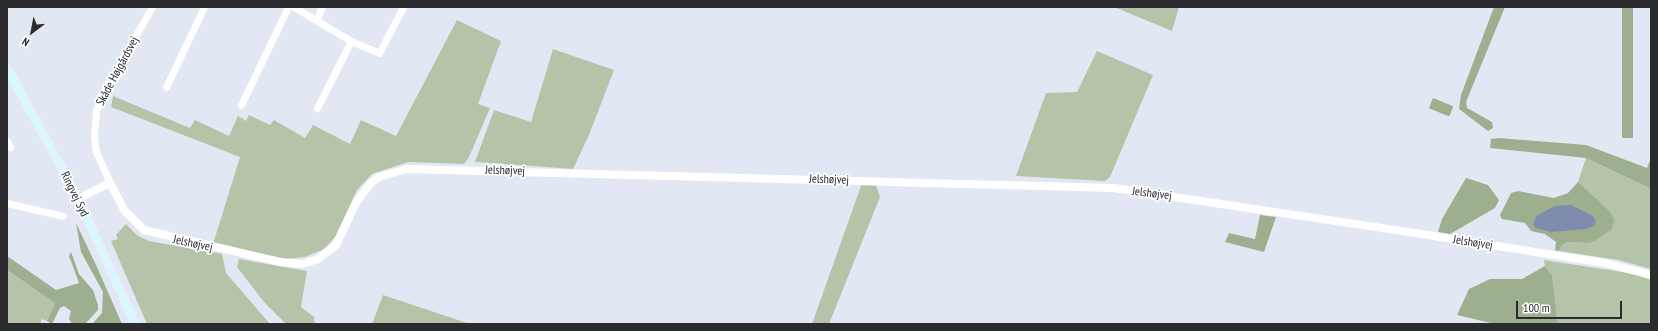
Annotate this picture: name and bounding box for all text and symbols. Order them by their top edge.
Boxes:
north arrow [12,12,52,52]
street label: Skåde Højgårdsvej [93,34,141,108]
text: N [19,35,32,50]
street label: Jelshøjvej [485,162,525,178]
street label: Ringvej Syd [58,169,92,219]
street label: Jelshøjvej [809,171,849,187]
street label: Jelshøjvej [1131,183,1173,203]
street label: Jelshøjvej [172,232,214,254]
street label: Jelshøjvej [1452,232,1494,252]
scale bar [1518,293,1624,319]
text: 100 m [1523,300,1550,315]

